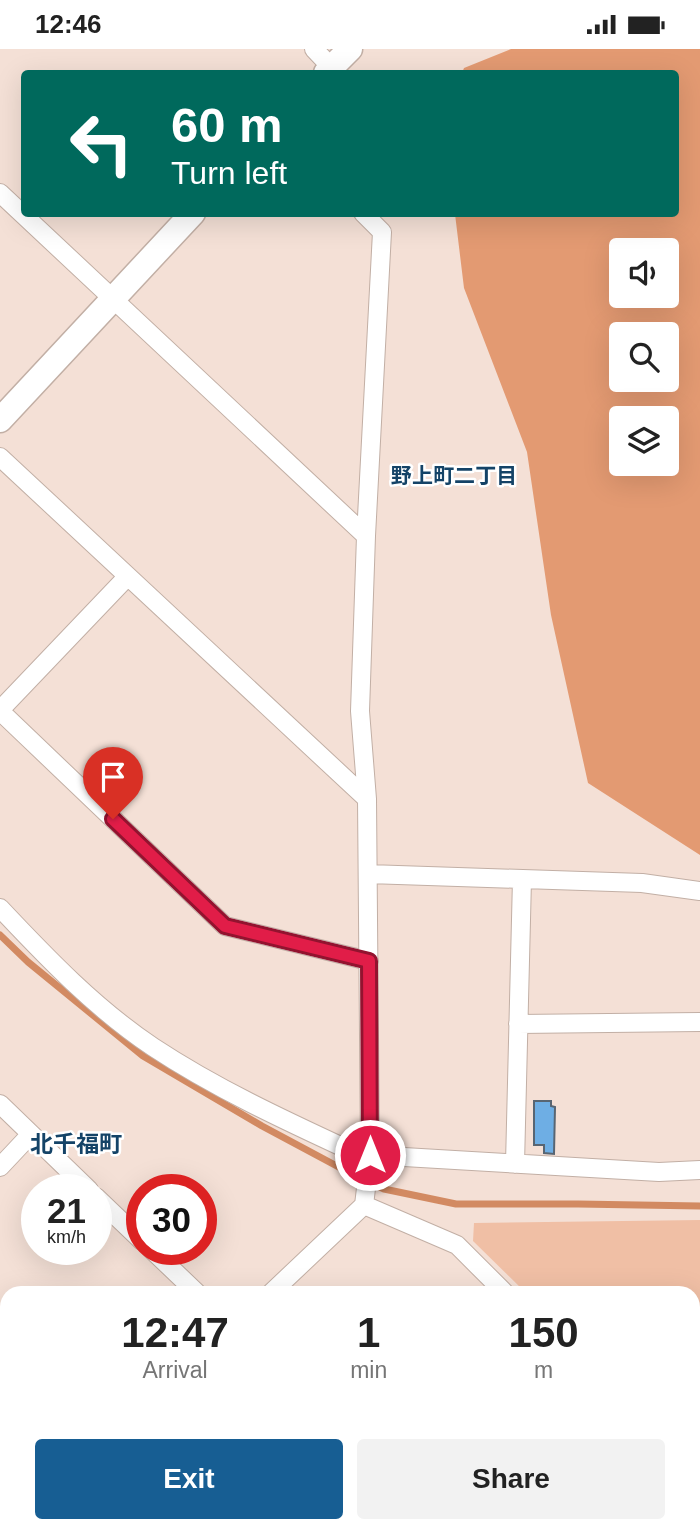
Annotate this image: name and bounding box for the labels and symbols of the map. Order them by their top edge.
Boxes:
district label: 野上町二丁目 [391,464,517,487]
pin [83,747,143,819]
position arrow [333,1118,407,1192]
district label: 北千福町 [30,1131,122,1157]
speed limit sign: 30 [126,1174,217,1265]

